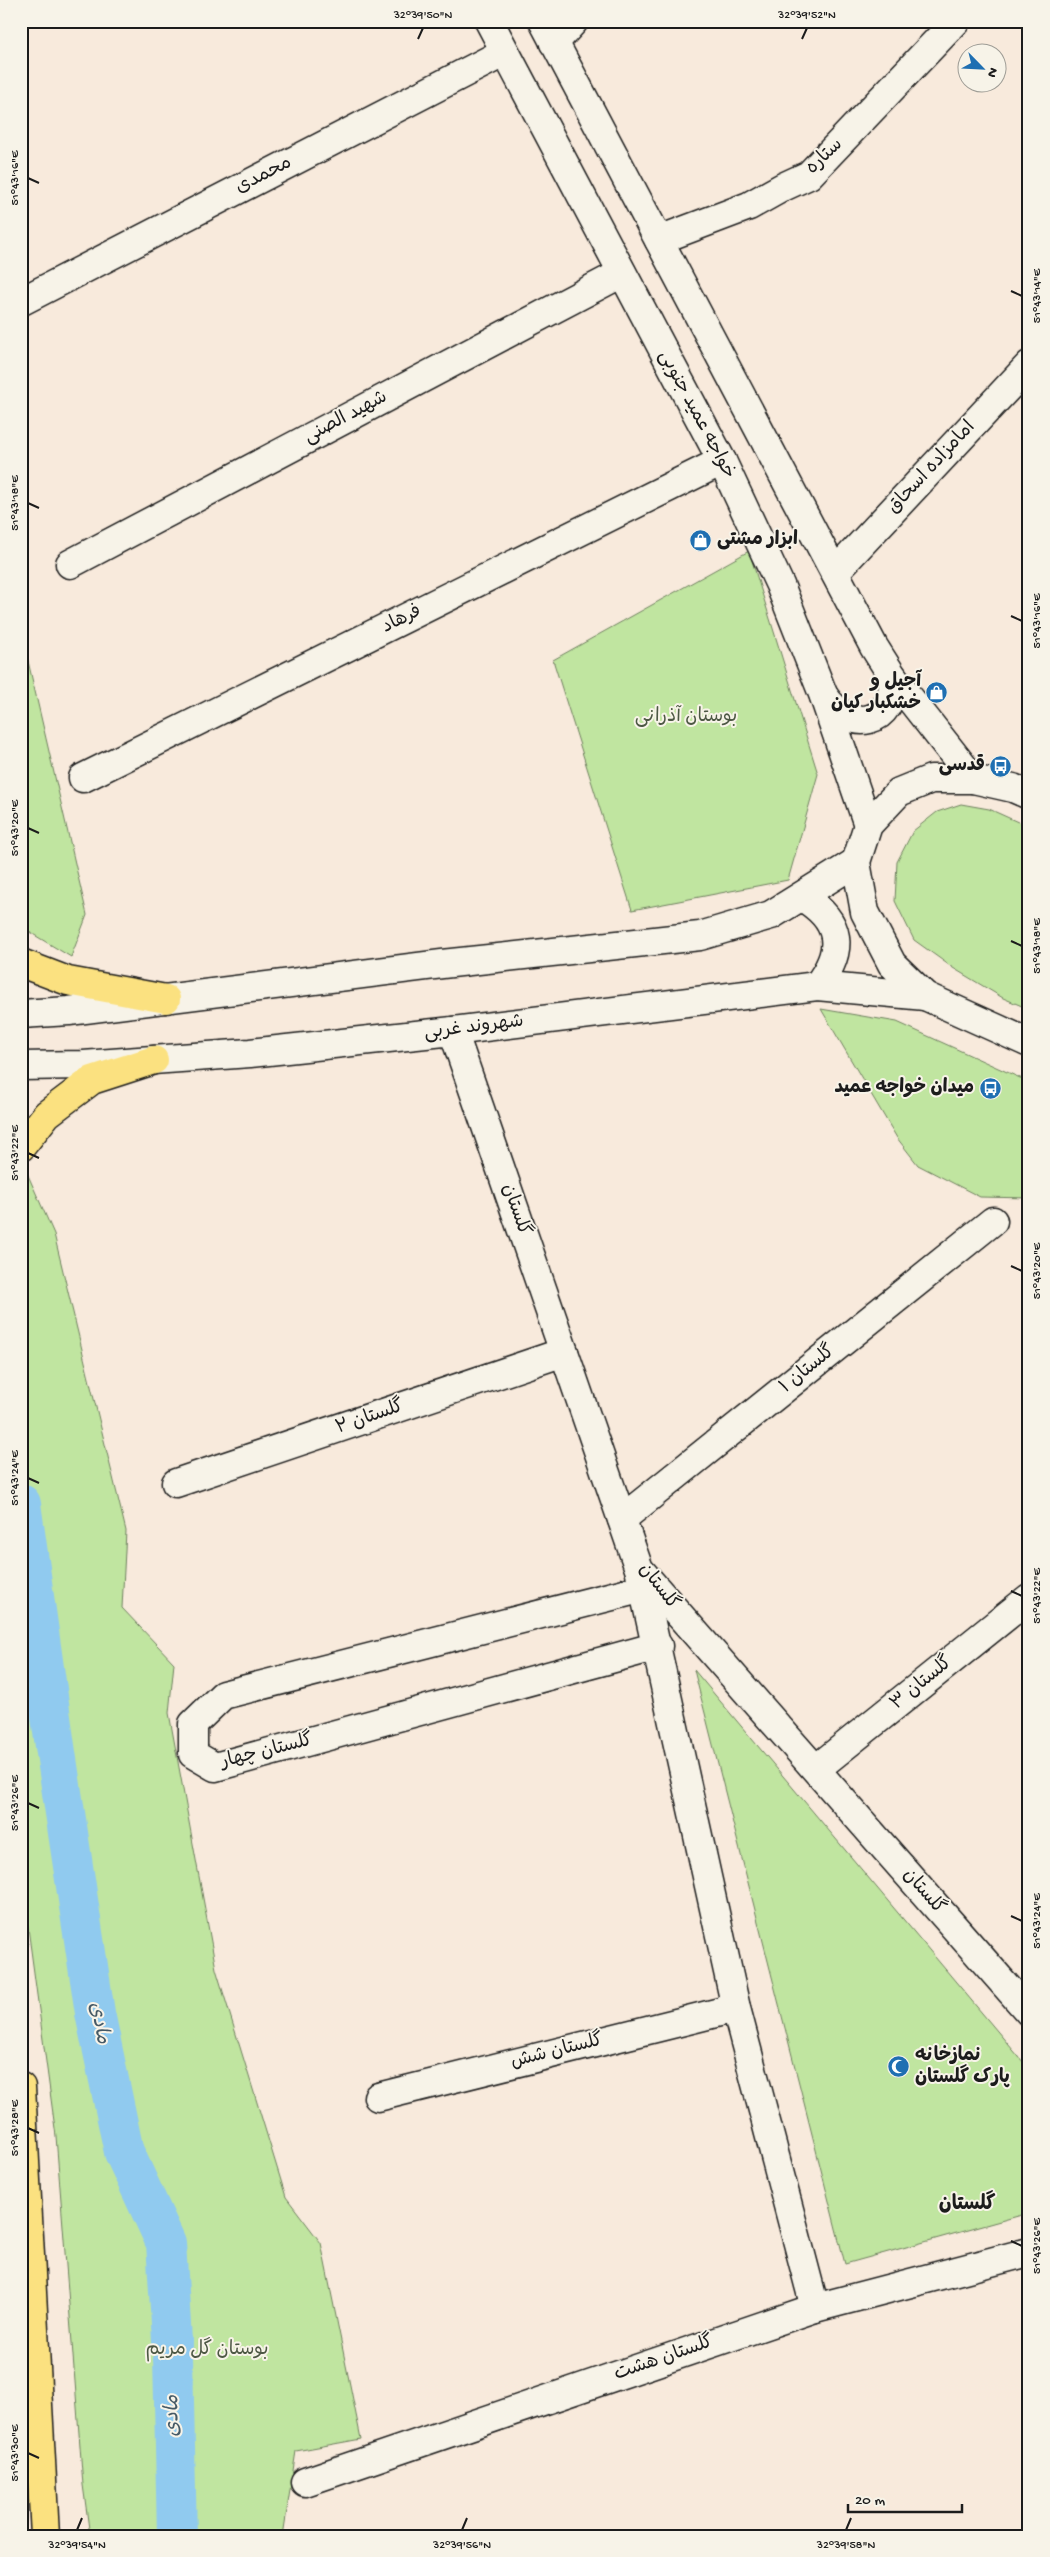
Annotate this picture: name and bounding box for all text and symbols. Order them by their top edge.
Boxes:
text: 32°39'50"N [393,9,453,23]
text: 32°39'52"N [777,9,836,23]
north arrow [958,42,1008,92]
text: N [982,65,1001,80]
street label: ستاره [802,134,848,180]
text: 51°43'16"E [9,150,23,205]
street label: محمدی [232,152,296,200]
text: 51°43'14"E [1031,268,1045,323]
street label: خواجه عمید جنوبی [652,347,740,483]
street label: شهید الصنی [300,386,392,450]
street label: امامزاده اسحاق [883,417,981,519]
text: 51°43'18"E [9,475,23,531]
shop icon: ابزار مشتی [689,528,713,552]
place label: ابزار مشتی [717,529,798,552]
text: 51°43'16"E [1031,593,1045,648]
street label: فرهاد [378,601,426,639]
place label: آجیل و خشکبار کیان [831,669,922,716]
shop icon: آجیل و خشکبار کیان [925,681,949,705]
park label: بوستان آذرانی [635,704,737,729]
place label: قدسی [939,754,985,778]
bus stop icon: قدسی [989,754,1013,778]
text: 51°43'20"E [9,799,23,856]
text: 51°43'18"E [1031,918,1045,974]
street label: شهروند غربی [423,1010,525,1046]
bus stop icon: میدان خواجه عمید [978,1076,1002,1100]
place label: میدان خواجه عمید [834,1077,974,1100]
text: 51°43'22"E [9,1125,23,1181]
street label: گلستان [495,1180,536,1239]
text: 51°43'20"E [1031,1242,1045,1299]
street label: گلستان ۱ [774,1339,840,1399]
street label: گلستان ۲ [332,1394,407,1440]
text: 51°43'24"E [9,1450,23,1506]
street label: گلستان [633,1558,685,1615]
text: 51°43'22"E [1031,1568,1045,1624]
street label: گلستان ۳ [885,1650,958,1716]
street label: گلستان چهار [216,1728,315,1775]
text: 51°43'26"E [9,1775,23,1831]
street label: گلستان [897,1863,951,1920]
text: 51°43'24"E [1031,1893,1045,1949]
water label: مادی [83,2000,114,2046]
street label: گلستان شش [508,2028,605,2075]
place label: نمازخانه پارک گلستان [915,2045,1010,2090]
mosque icon: نمازخانه پارک گلستان [887,2055,911,2079]
text: 51°43'28"E [9,2099,23,2156]
district label: گلستان [939,2190,995,2217]
text: 51°43'26"E [1031,2218,1045,2274]
street label: گلستان هشت [611,2329,717,2387]
park label: بوستان گل مریم [146,2337,268,2362]
water label: مادی [161,2394,186,2437]
text: 51°43'30"E [9,2424,23,2482]
scale bar [848,2482,961,2514]
text: 20 m [855,2492,885,2510]
text: 32°39'54"N [47,2539,106,2553]
text: 32°39'56"N [432,2539,491,2553]
text: 32°39'58"N [816,2539,875,2553]

